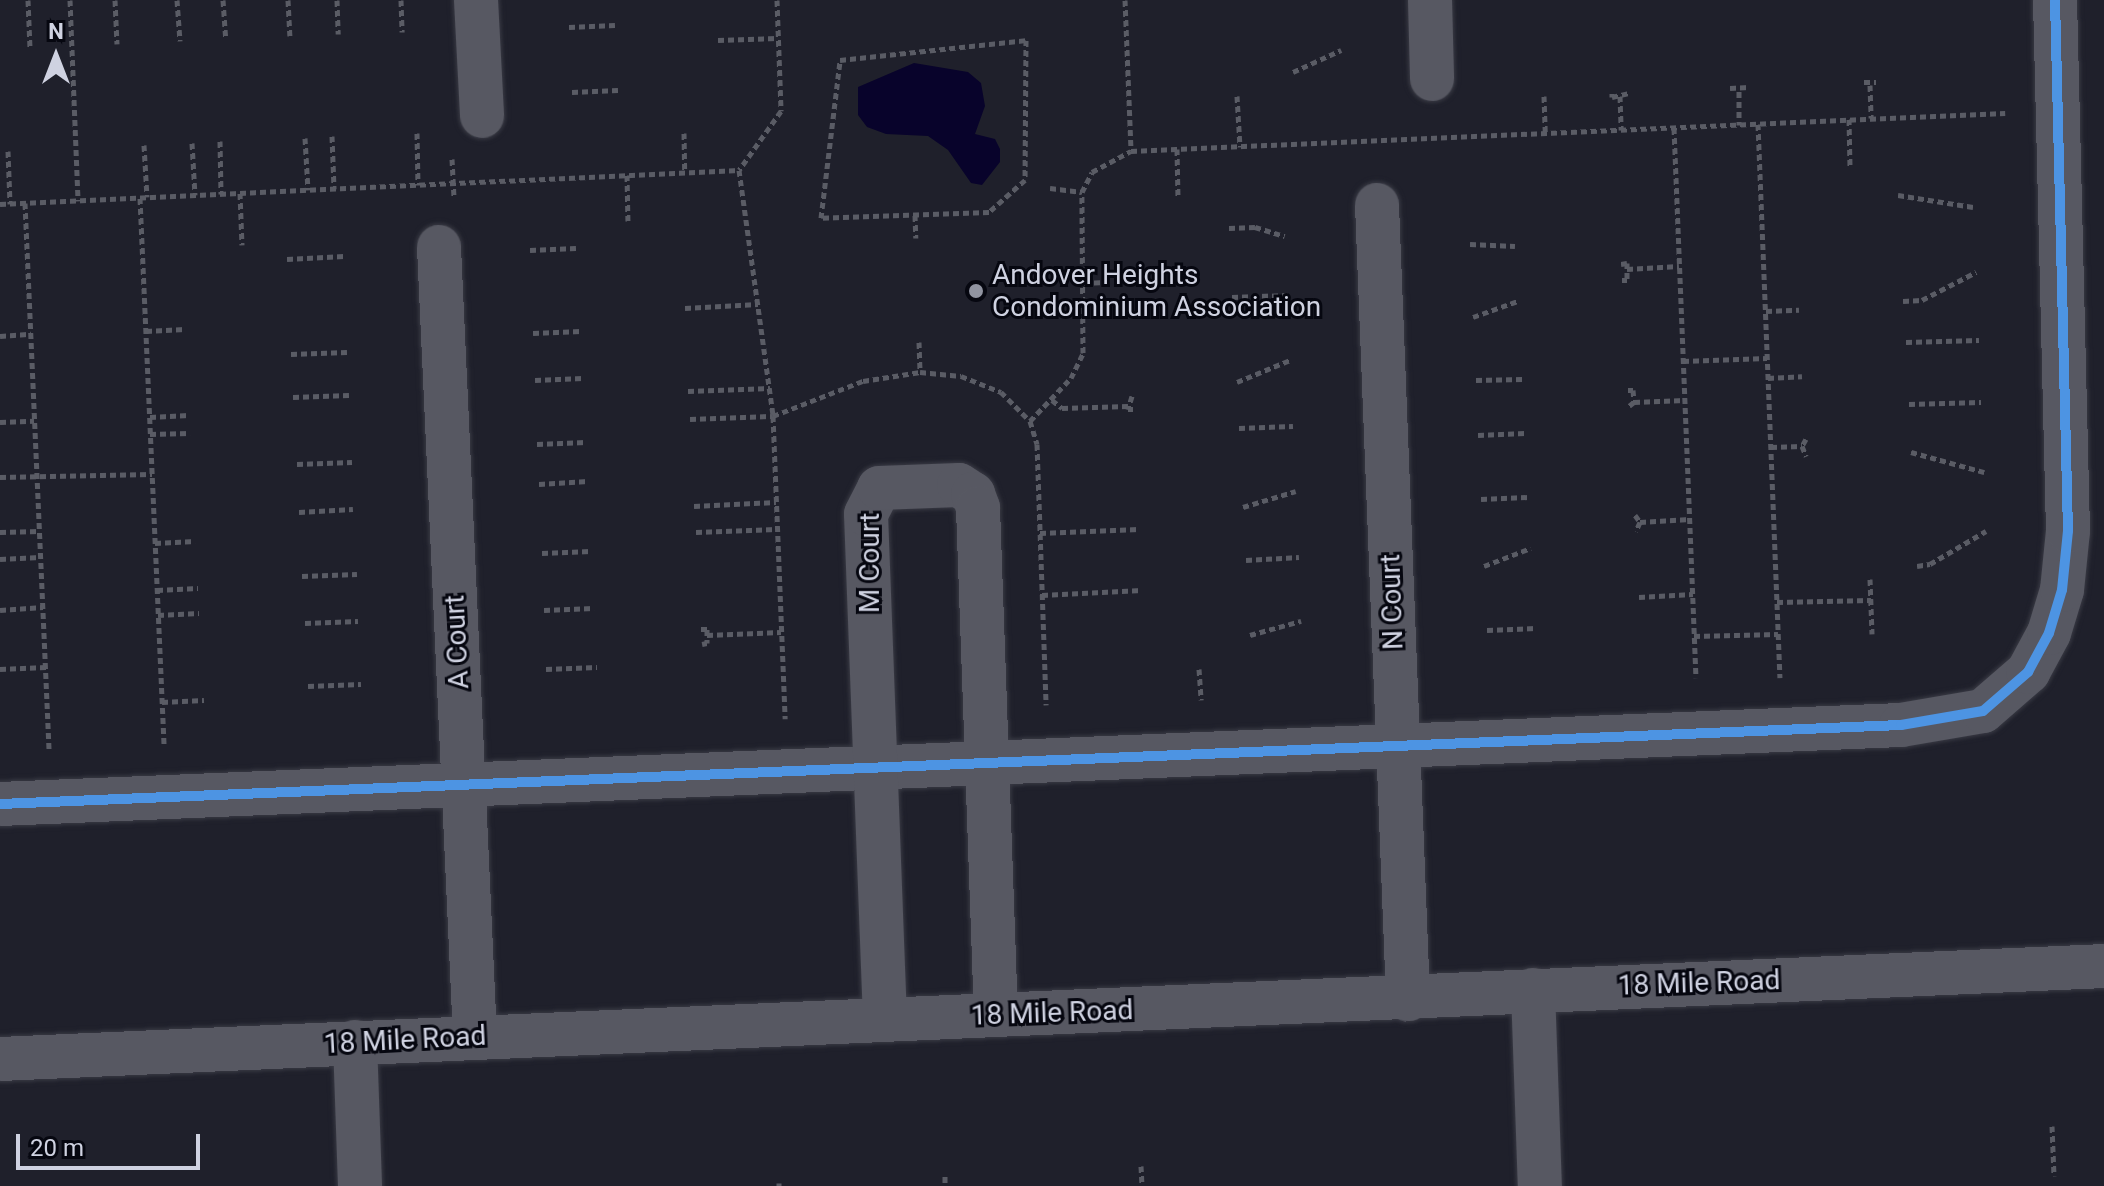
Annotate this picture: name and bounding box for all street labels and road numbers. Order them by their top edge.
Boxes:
street label: M Court [853,513,887,613]
street label: N Court [1374,554,1410,650]
street label: A Court [438,594,476,690]
street label: 18 Mile Road [1617,963,1781,1003]
street label: 18 Mile Road [970,993,1134,1033]
street label: 18 Mile Road [323,1019,487,1061]

